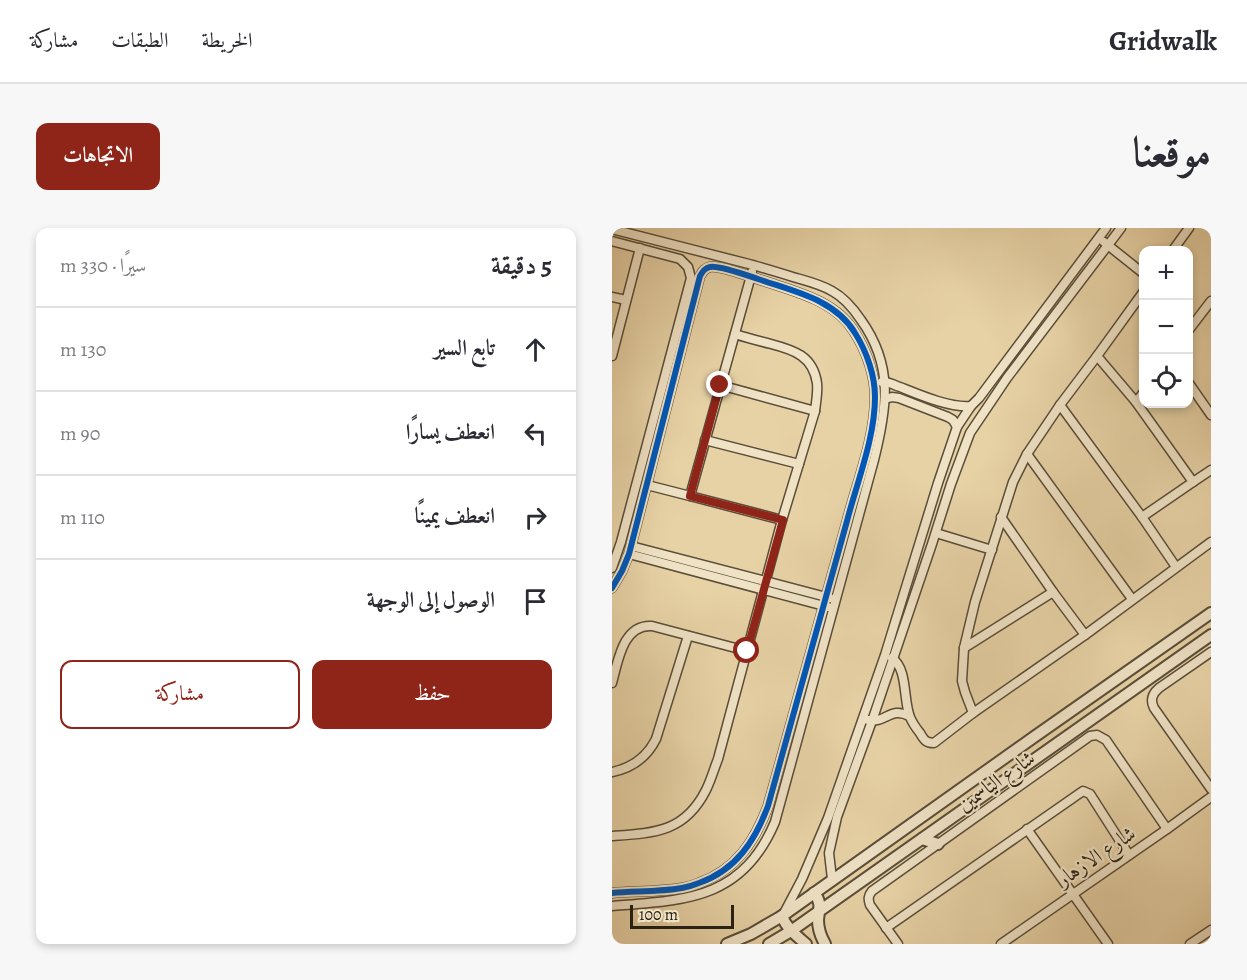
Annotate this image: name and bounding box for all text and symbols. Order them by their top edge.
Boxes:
text: Gridwalk [1109,22,1217,60]
text: مشاركة [30,26,78,54]
text: الطبقات [111,26,168,54]
text: الخريطة [201,26,253,54]
button: الاتجاهات [36,123,160,190]
text: موقعنا [1133,123,1211,180]
map controls [1139,246,1193,408]
button: + [1139,246,1193,300]
text: 5 دقيقة [491,248,552,283]
text: سيرًا · 330 m [60,252,146,279]
button: − [1139,300,1193,354]
text: تابع السير [434,333,495,363]
icon: ahead [519,333,552,366]
text: 130 m [60,336,106,363]
button: locate [1139,354,1193,408]
route end [706,371,732,397]
text: انعطف يسارًا [406,417,495,447]
icon: left [519,417,552,450]
text: 90 m [60,420,100,447]
text: انعطف يمينًا [415,501,495,531]
icon: right [519,501,552,534]
text: 110 m [60,504,105,531]
text: الوصول إلى الوجهة [367,585,495,615]
icon: arrive [519,585,552,618]
route start [733,637,759,663]
button: مشاركة [60,660,300,729]
button: حفظ [312,660,552,729]
street label: شارع الياسمين [951,744,1043,821]
street label: شارع الازهار [1049,819,1143,897]
scale bar [630,902,734,930]
text: 100 m [639,904,678,926]

